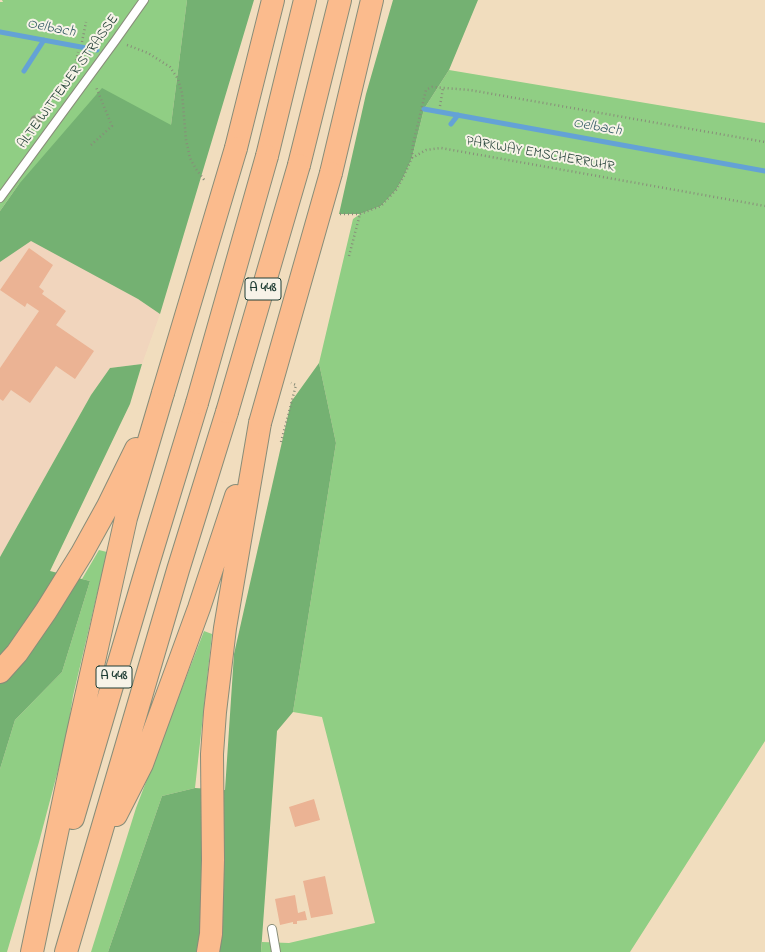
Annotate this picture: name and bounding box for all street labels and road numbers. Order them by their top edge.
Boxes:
street label: ALTE WITTENER STRASSE [15,12,123,152]
street label: PARKWAY EMSCHERRUHR [465,134,615,176]
road number: A 448 [245,278,281,300]
road number: A 448 [96,666,132,688]

